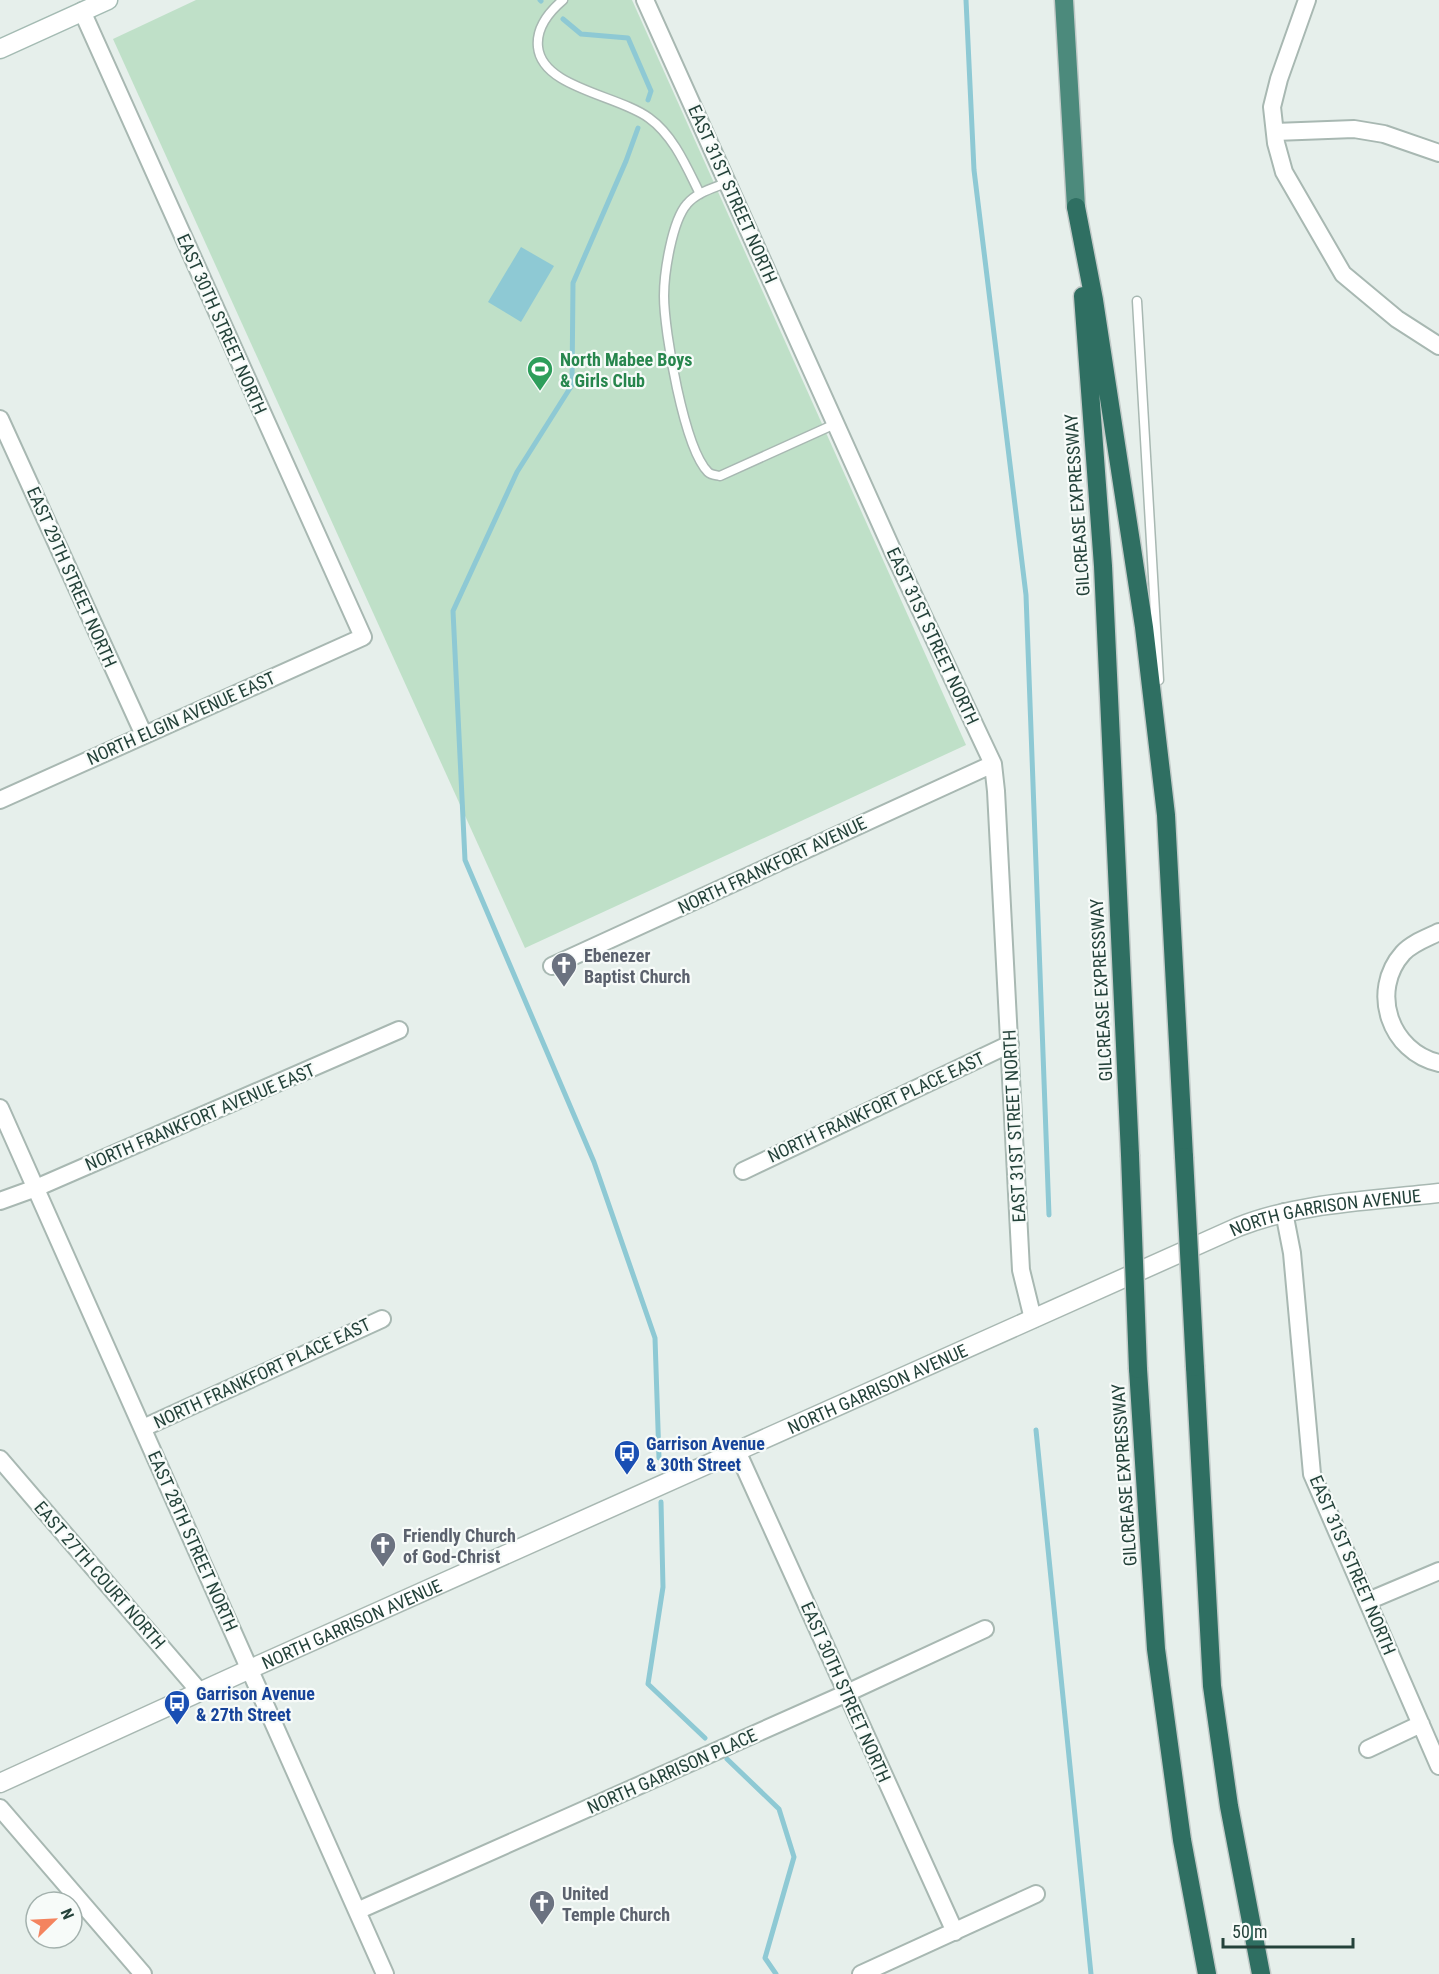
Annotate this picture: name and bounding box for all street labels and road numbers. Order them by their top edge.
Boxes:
street label: EAST 31ST STREET NORTH [684,102,782,286]
street label: EAST 30TH STREET NORTH [173,231,271,417]
street label: GILCREASE EXPRESSWAY [1060,412,1094,597]
street label: EAST 29TH STREET NORTH [23,484,121,670]
street label: EAST 31ST STREET NORTH [883,544,983,728]
street label: NORTH ELGIN AVENUE EAST [84,667,278,769]
street label: NORTH FRANKFORT AVENUE [674,812,870,918]
street label: GILCREASE EXPRESSWAY [1086,898,1116,1082]
street label: EAST 31ST STREET NORTH [998,1029,1030,1223]
street label: NORTH FRANKFORT PLACE EAST [764,1047,988,1167]
street label: NORTH FRANKFORT AVENUE EAST [82,1059,318,1175]
street label: NORTH GARRISON AVENUE [1226,1185,1422,1240]
street label: NORTH FRANKFORT PLACE EAST [150,1313,374,1433]
street label: NORTH GARRISON AVENUE [784,1339,970,1438]
street label: GILCREASE EXPRESSWAY [1107,1382,1141,1567]
street label: EAST 28TH STREET NORTH [144,1448,242,1634]
street label: EAST 31ST STREET NORTH [1306,1472,1400,1658]
street label: EAST 27TH COURT NORTH [30,1497,170,1653]
street label: NORTH GARRISON AVENUE [258,1574,445,1673]
street label: EAST 30TH STREET NORTH [797,1599,895,1785]
street label: NORTH GARRISON PLACE [584,1724,760,1818]

